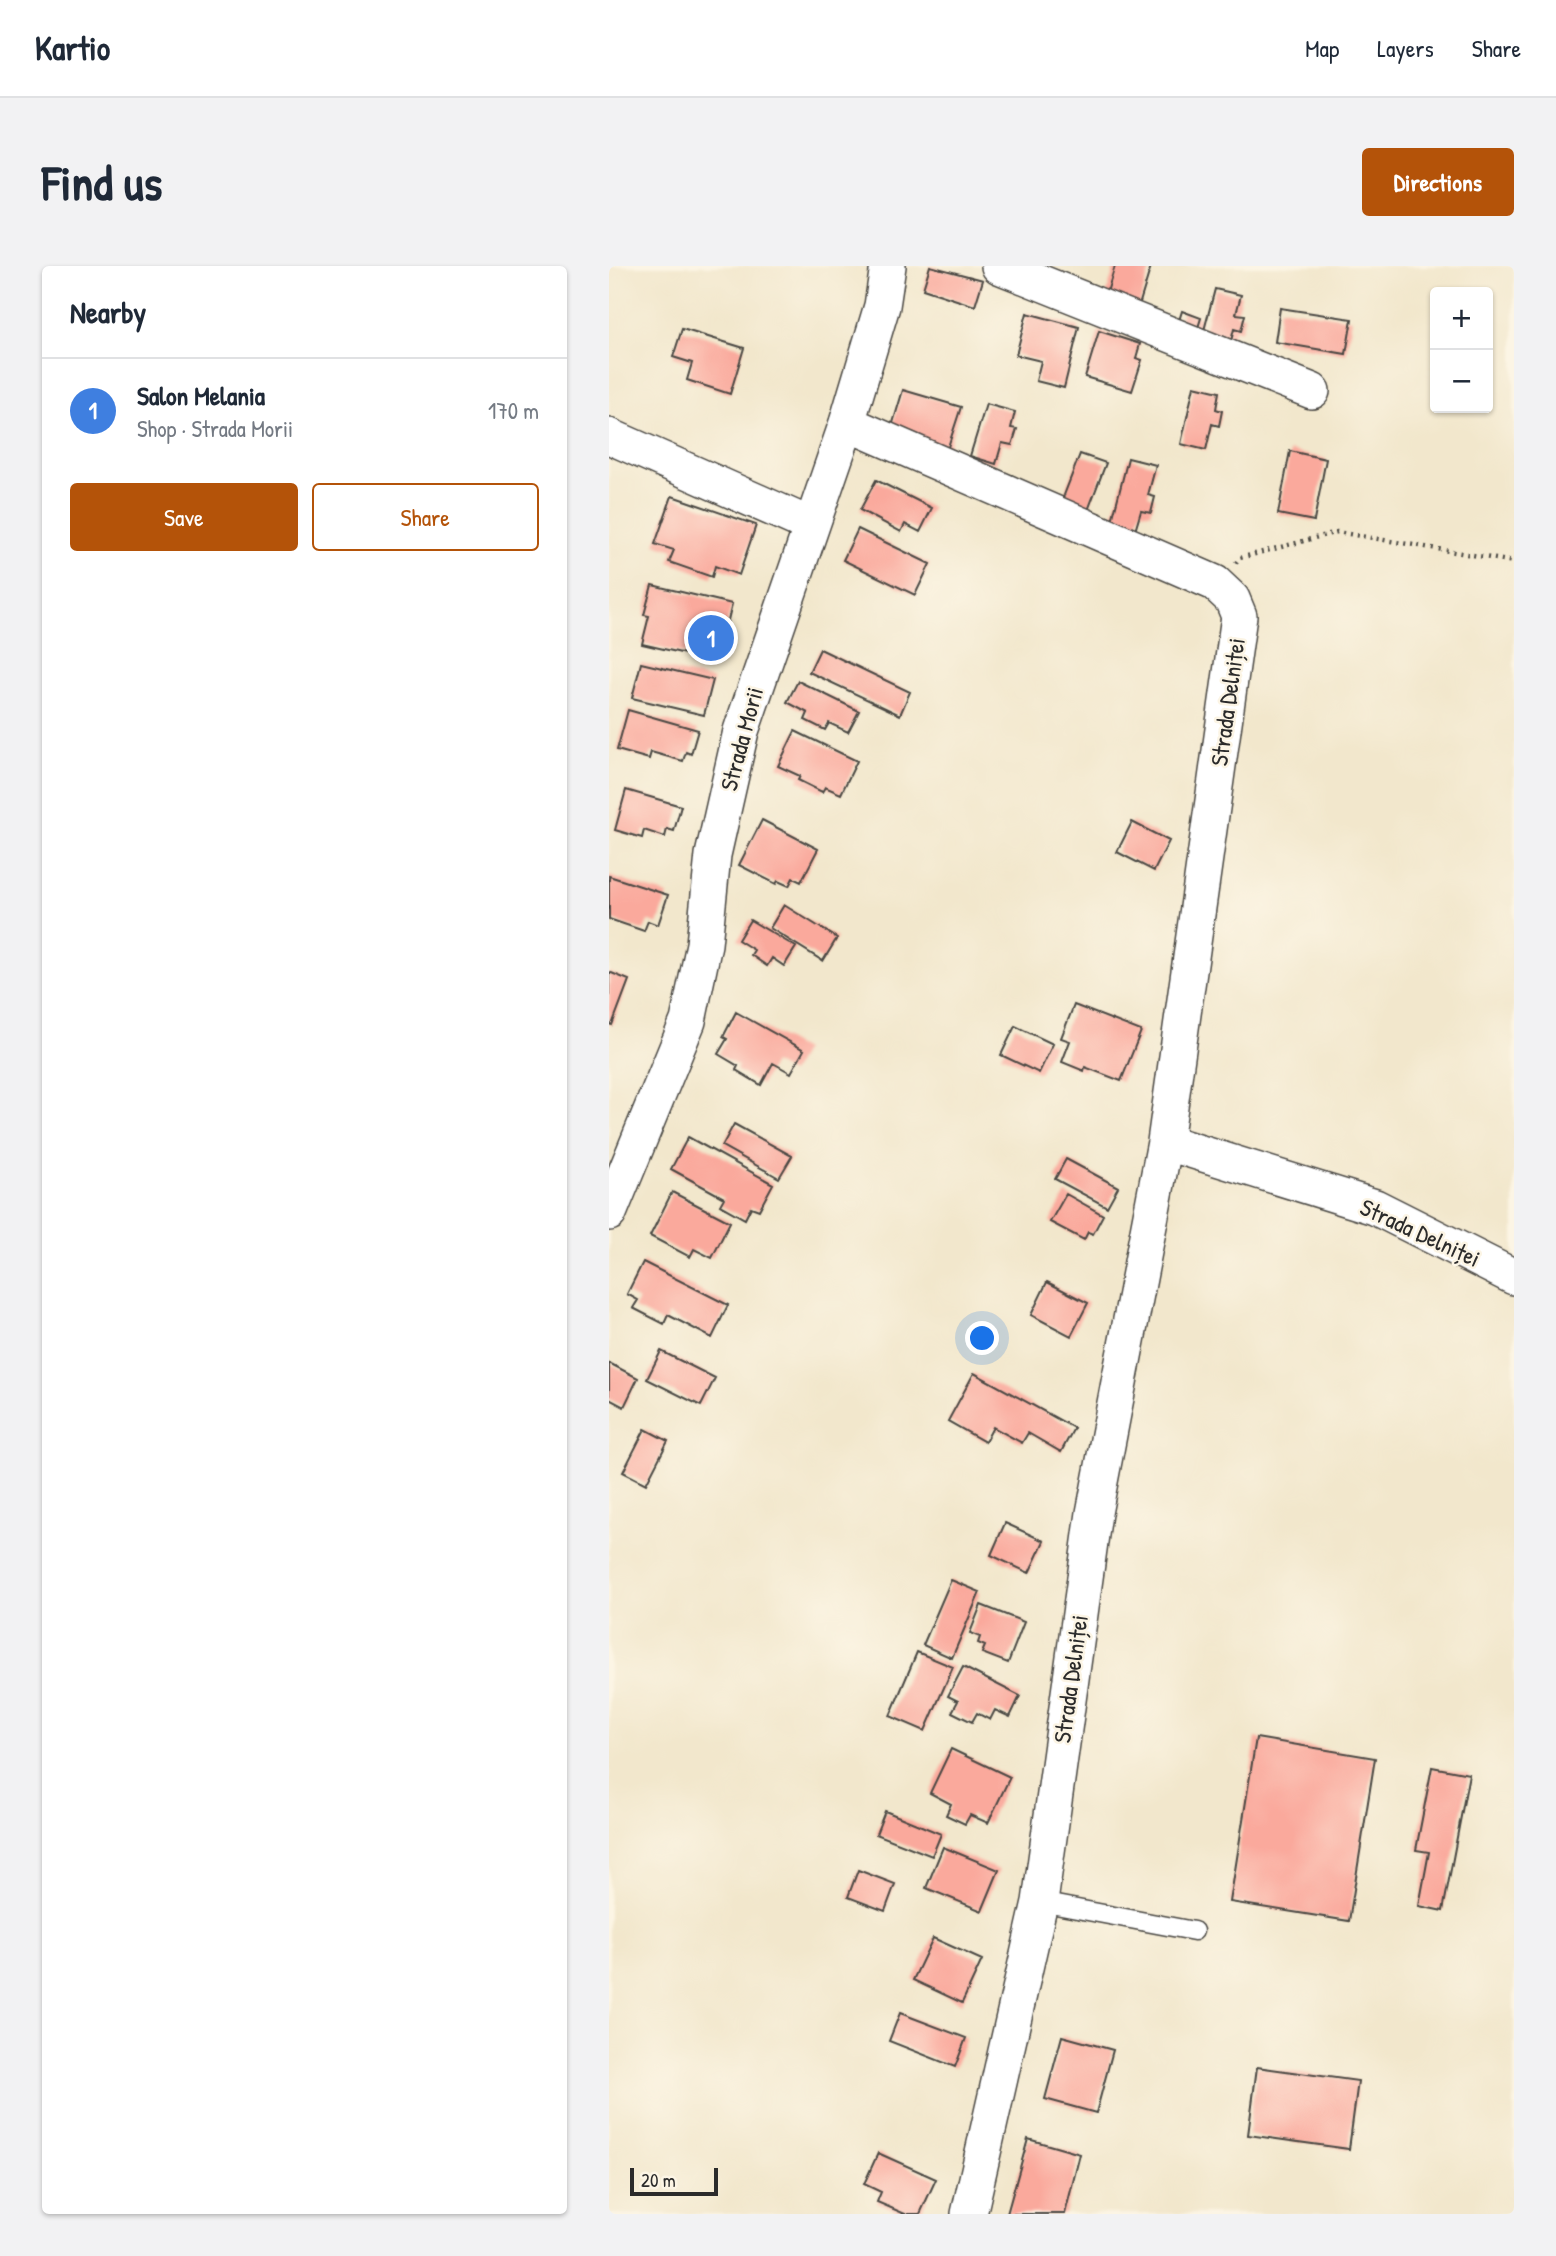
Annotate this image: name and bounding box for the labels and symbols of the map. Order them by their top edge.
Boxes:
pin: 1 [688,612,734,664]
street label: Strada Delniței [1202,636,1252,768]
street label: Strada Morii [712,683,770,794]
street label: Strada Delniței [1355,1190,1486,1274]
your location [965,1321,999,1355]
street label: Strada Delniței [1045,1613,1095,1745]
scale bar [630,2165,717,2197]

